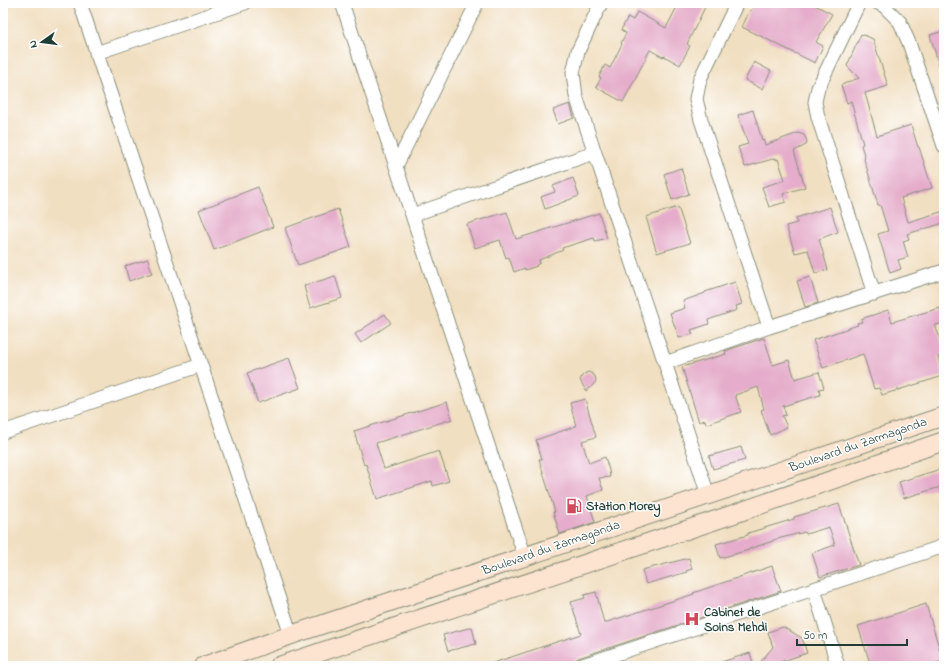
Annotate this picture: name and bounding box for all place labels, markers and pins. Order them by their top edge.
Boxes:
fuel station icon: Station Morey [565,497,583,515]
place label: Station Morey [586,497,661,518]
place label: Cabinet de Soins Mehdi [704,603,767,637]
hospital icon: Cabinet de Soins Mehdi [683,610,701,628]

